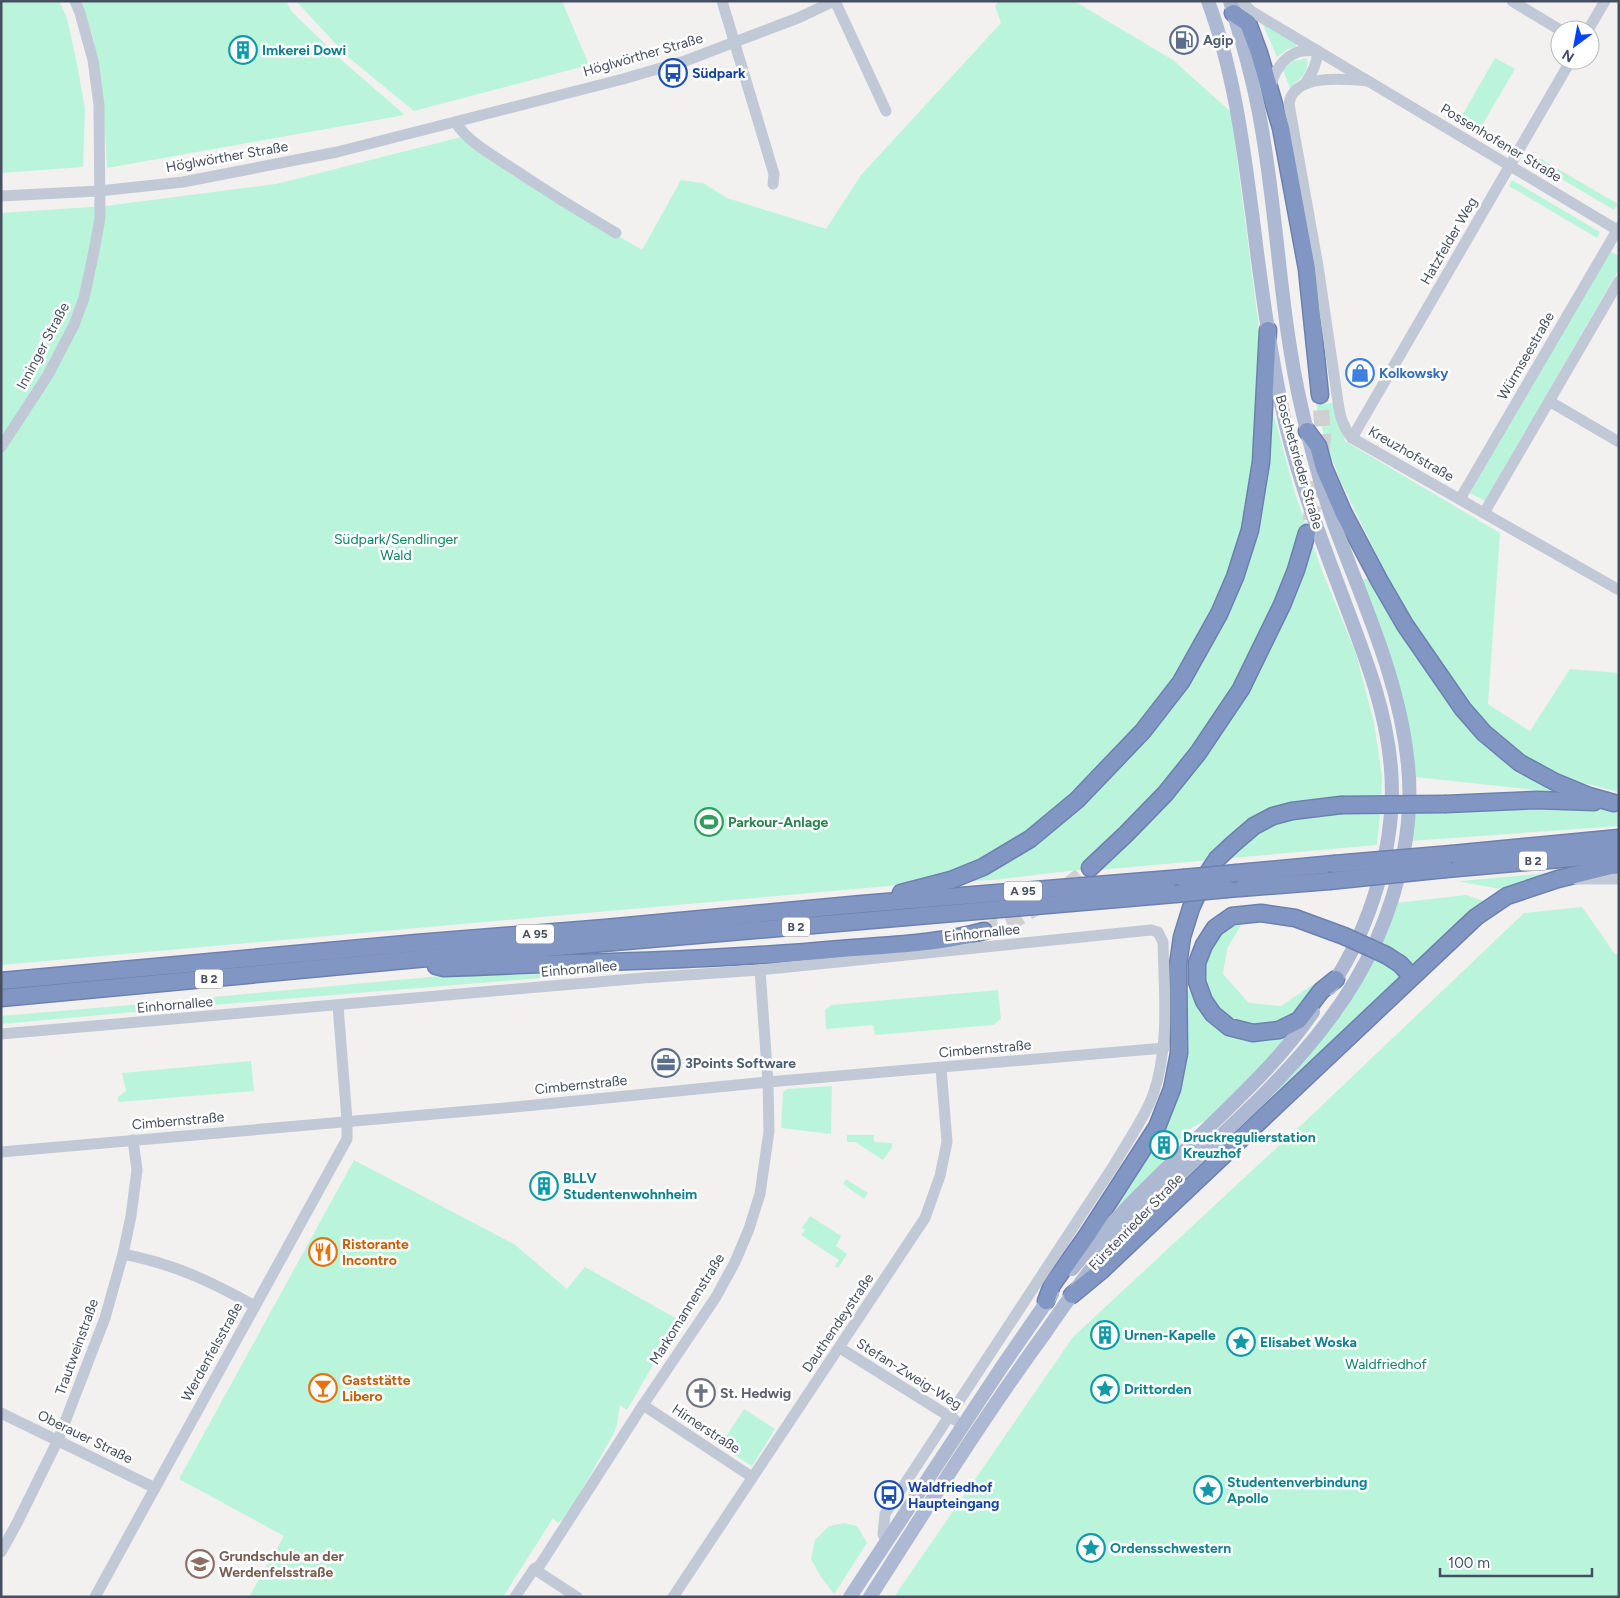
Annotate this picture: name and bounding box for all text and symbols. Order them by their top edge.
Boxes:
north arrow [1550,20,1600,70]
fuel station icon: Agip [1169,25,1199,55]
street label: Höglwörther Straße [581,30,705,80]
place label: Agip [1203,32,1233,49]
building icon: Imkerei Dowi [228,35,258,65]
place label: Imkerei Dowi [262,42,346,59]
text: N [1559,46,1577,66]
bus stop icon: Südpark [658,58,688,88]
place label: Südpark [692,65,746,82]
street label: Possenhofener Straße [1437,100,1565,186]
street label: Höglwörther Straße [165,138,290,176]
street label: Hatzfelder Weg [1417,194,1481,288]
street label: Inninger Straße [13,299,73,392]
street label: Würmseestraße [1494,309,1558,403]
shop icon: Kolkowsky [1345,358,1375,388]
place label: Kolkowsky [1379,365,1449,382]
street label: Boschetsrieder Straße [1272,393,1326,531]
street label: Kreuzhofstraße [1365,423,1457,486]
park label: Südpark/Sendlinger Wald [334,531,458,564]
sports icon: Parkour-Anlage [694,807,724,837]
place label: Parkour-Anlage [728,814,829,831]
road number: B 2 [1519,851,1547,870]
road number: A 95 [1004,881,1042,900]
road number: B 2 [782,918,810,936]
street label: Einhornallee [943,921,1021,945]
road number: A 95 [516,924,554,944]
street label: Einhornallee [540,957,618,981]
road number: B 2 [195,970,223,989]
street label: Einhornallee [136,993,214,1017]
street label: Cimbernstraße [938,1036,1032,1062]
office icon: 3Points Software [651,1048,681,1078]
place label: 3Points Software [685,1055,796,1072]
street label: Cimbernstraße [534,1072,628,1098]
street label: Cimbernstraße [131,1108,225,1134]
place label: Druckregulierstation Kreuzhof [1183,1129,1316,1162]
building icon: Druckregulierstation Kreuzhof [1149,1130,1179,1160]
place label: BLLV Studentenwohnheim [563,1170,697,1203]
street label: Fürstenrieder Straße [1085,1170,1187,1274]
building icon: BLLV Studentenwohnheim [529,1171,559,1201]
place label: Ristorante Incontro [342,1236,409,1269]
restaurant icon: Ristorante Incontro [308,1237,338,1267]
street label: Markomannenstraße [646,1250,728,1368]
street label: Dauthendeystraße [799,1270,878,1376]
street label: Trautweinstraße [52,1296,102,1397]
street label: Werdenfelsstraße [178,1299,246,1404]
building icon: Urnen-Kapelle [1090,1320,1120,1350]
place label: Urnen-Kapelle [1124,1327,1216,1344]
place icon: Elisabet Woska [1226,1327,1256,1357]
place label: Elisabet Woska [1260,1334,1357,1351]
street label: Stefan-Zweig-Weg [853,1335,965,1413]
park label: Waldfriedhof [1345,1356,1428,1373]
place label: Gaststätte Libero [342,1372,411,1405]
bar icon: Gaststätte Libero [308,1373,338,1403]
place icon: Drittorden [1090,1374,1120,1404]
church icon: St. Hedwig [686,1378,716,1408]
place label: Drittorden [1124,1381,1191,1398]
place label: St. Hedwig [720,1385,791,1402]
street label: Hirnerstraße [669,1401,744,1458]
street label: Oberauer Straße [35,1407,136,1467]
place label: Studentenverbindung Apollo [1227,1474,1367,1507]
place icon: Studentenverbindung Apollo [1193,1475,1223,1505]
place label: Waldfriedhof Haupteingang [908,1479,999,1512]
bus stop icon: Waldfriedhof Haupteingang [874,1480,904,1510]
place icon: Ordensschwestern [1076,1533,1106,1563]
place label: Ordensschwestern [1110,1540,1231,1557]
scale bar [1440,1546,1592,1578]
place label: Grundschule an der Werdenfelsstraße [219,1548,344,1581]
school or university icon: Grundschule an der Werdenfelsstraße [185,1549,215,1579]
text: 100 m [1448,1554,1490,1572]

